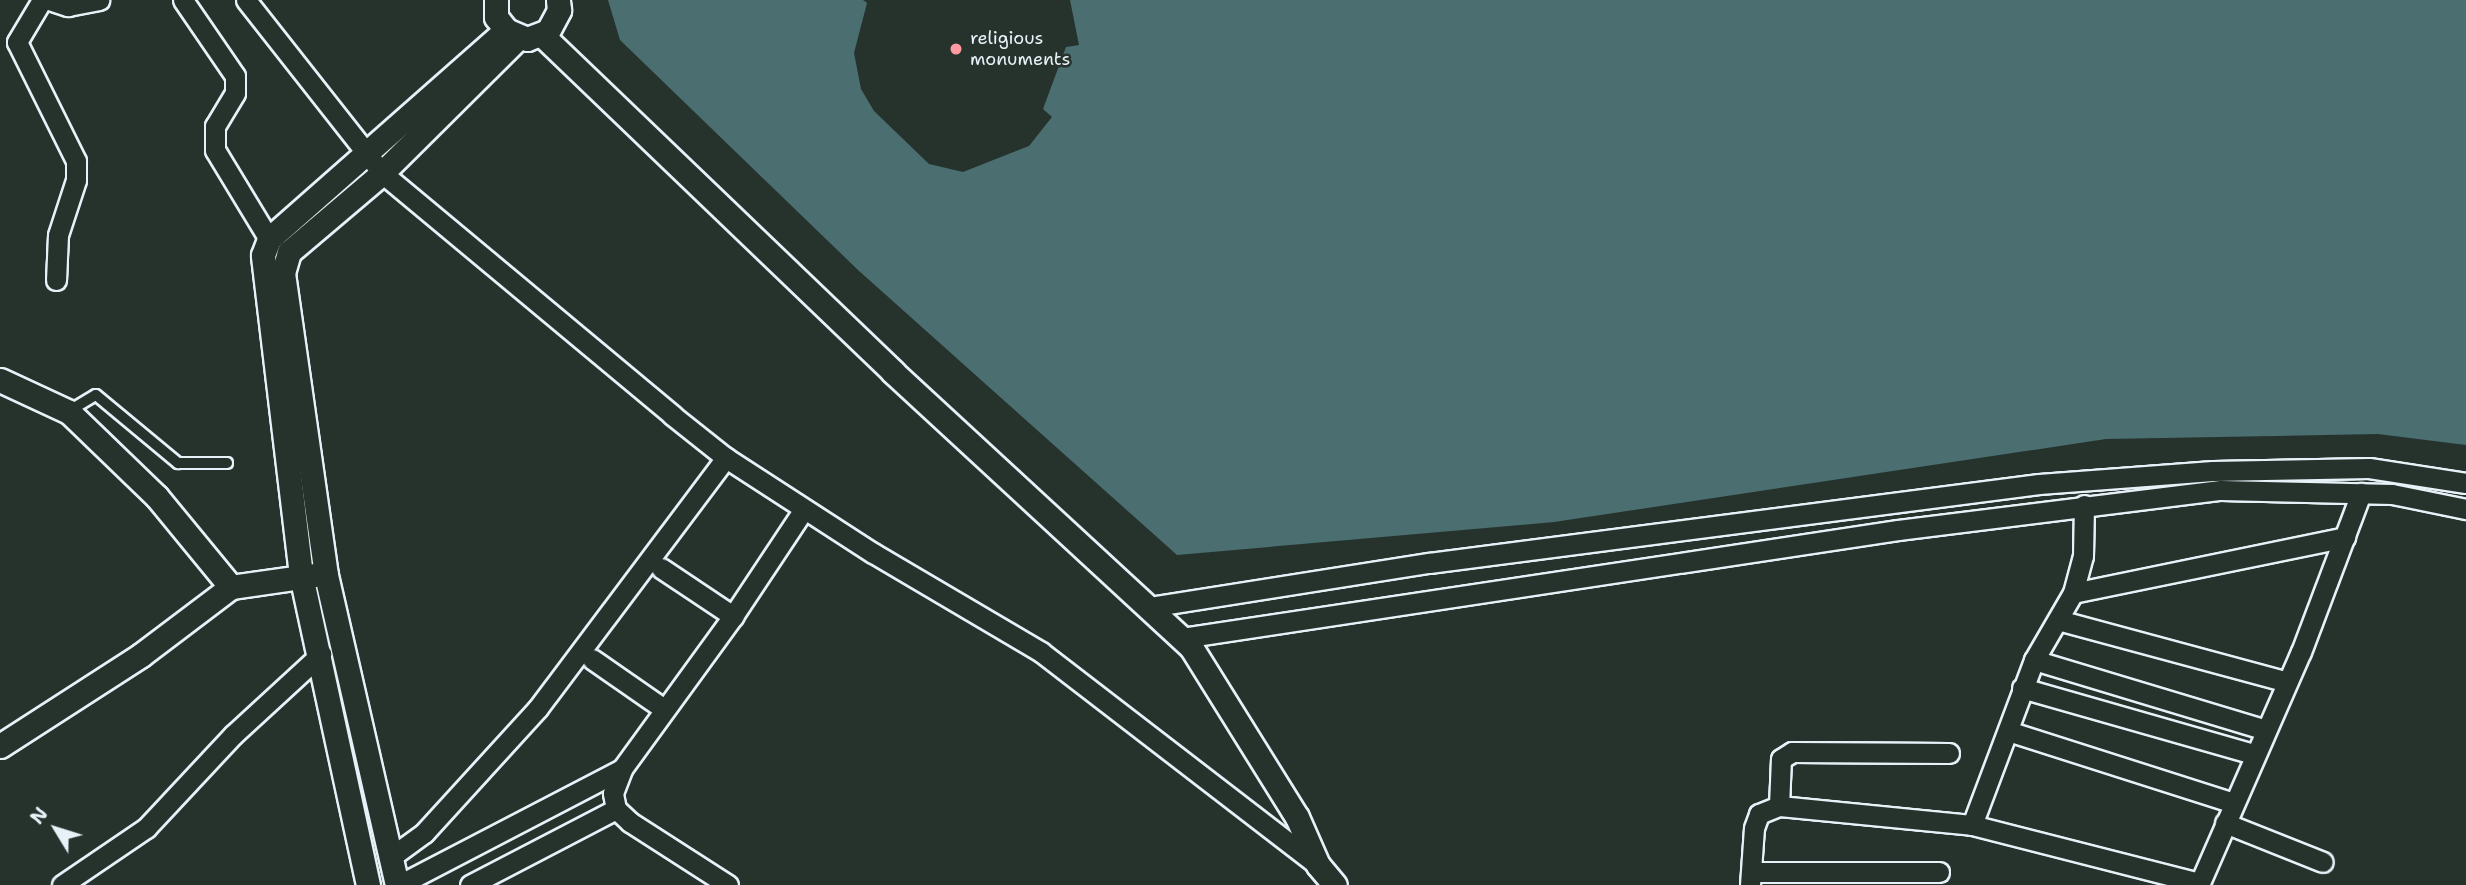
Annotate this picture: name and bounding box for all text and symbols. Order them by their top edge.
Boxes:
place label: religious monuments [970,28,1071,70]
marker: religious monuments [948,41,964,57]
north arrow [21,794,91,864]
text: N [25,802,54,829]

